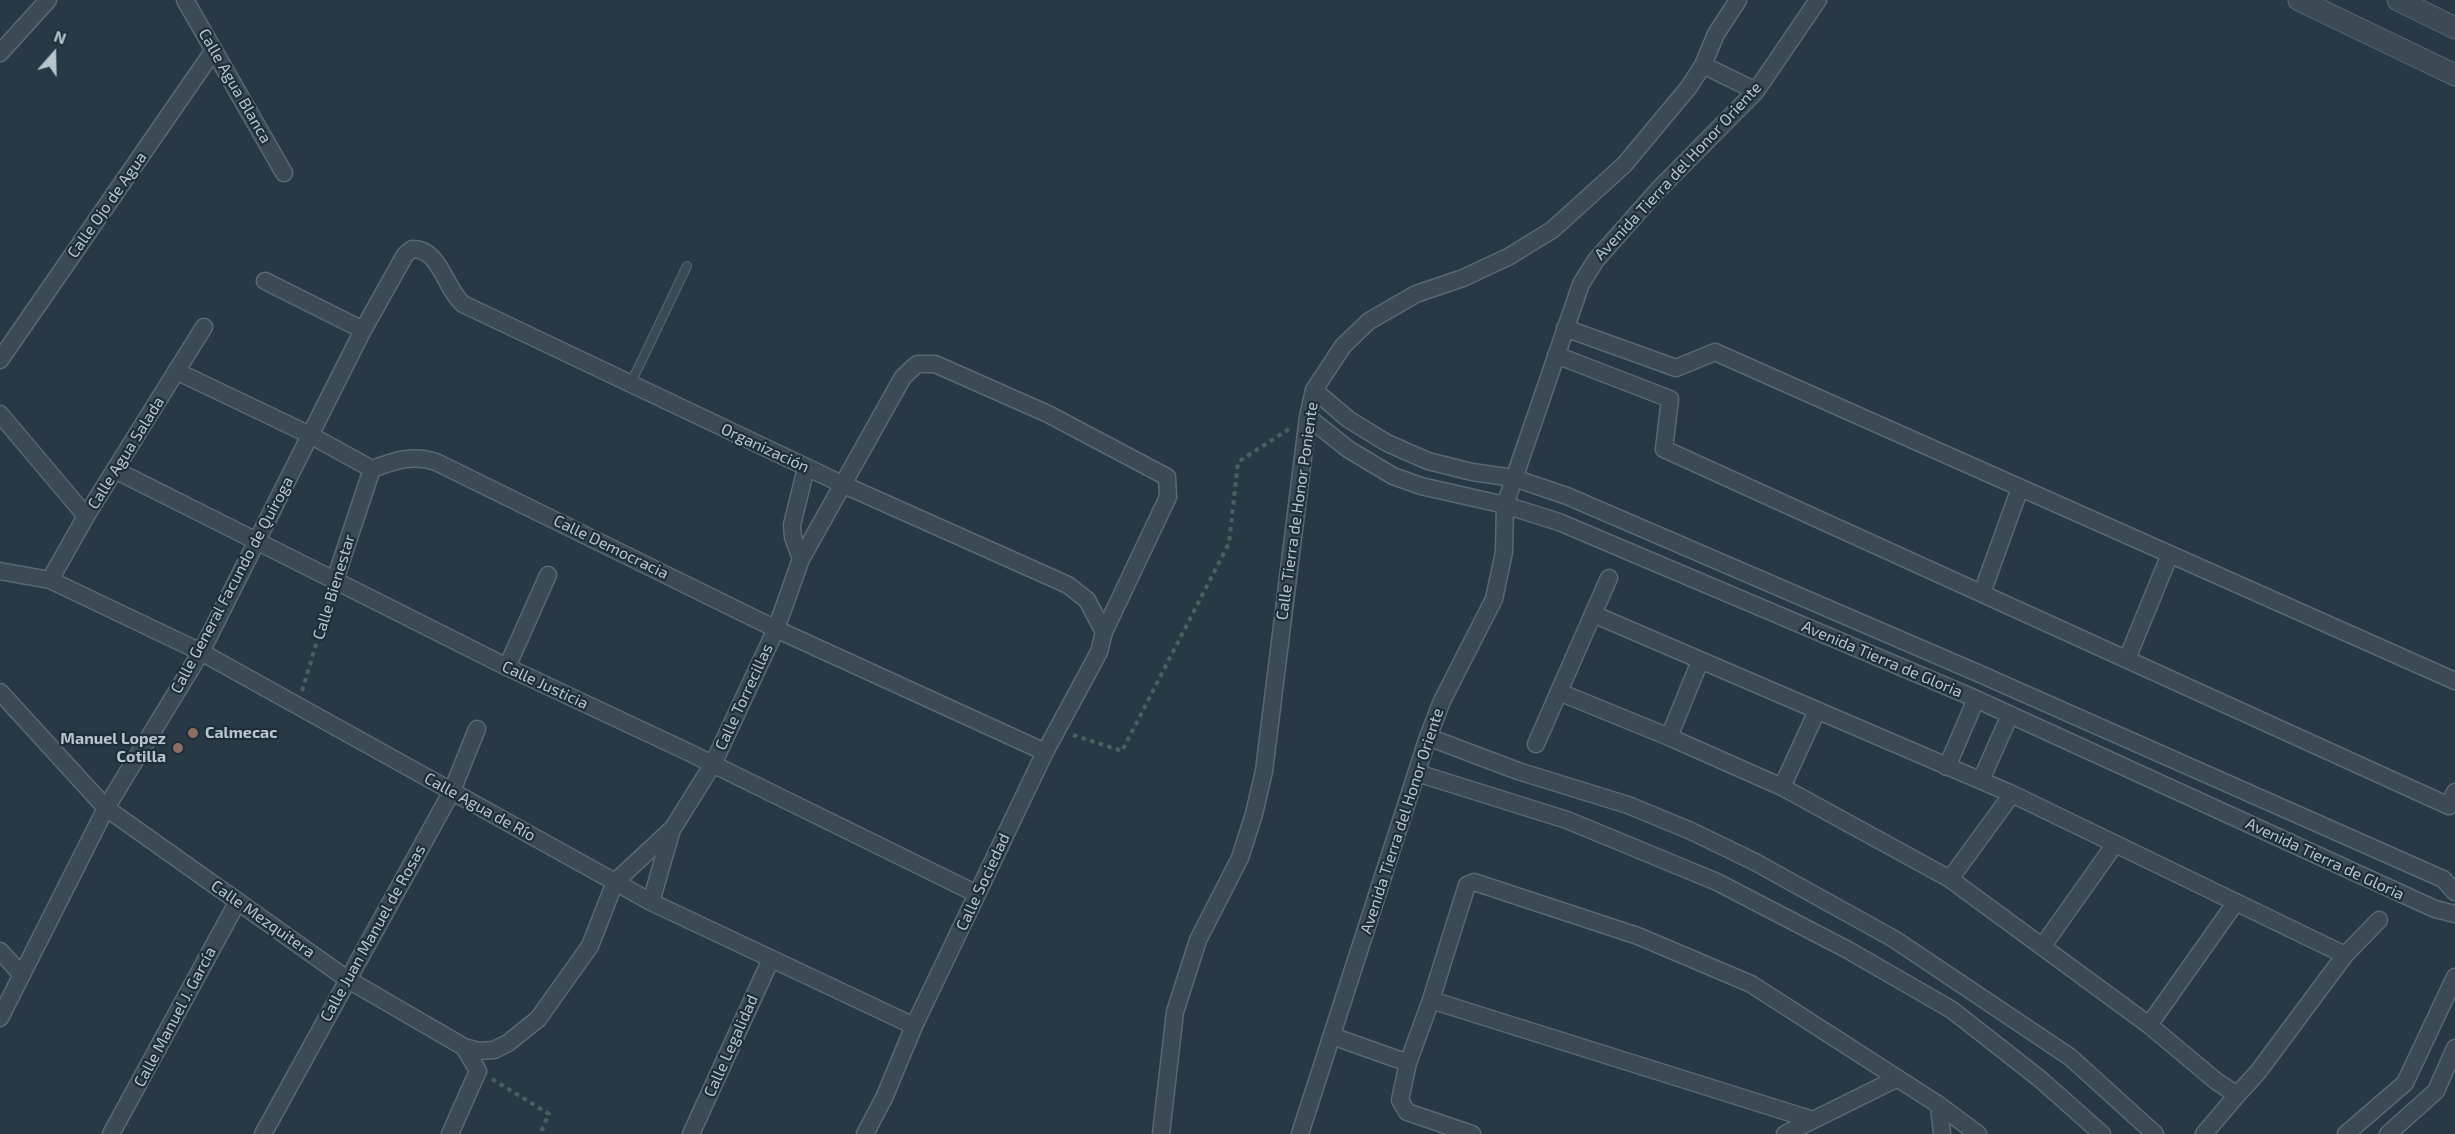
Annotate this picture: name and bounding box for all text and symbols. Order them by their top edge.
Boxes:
north arrow [24,24,84,84]
street label: Calle Agua Blanca [194,25,276,147]
text: N [52,26,69,48]
street label: Avenida Tierra del Honor Oriente [1590,78,1766,264]
street label: Calle Ojo de Agua [63,148,151,262]
street label: Calle Agua Salada [84,393,168,513]
street label: Calle Tierra de Honor Poniente [1272,401,1322,621]
street label: Organización [718,419,812,477]
street label: Calle General Facundo de Quiroga [167,473,297,697]
street label: Calle Democracia [550,511,672,583]
street label: Calle Bienestar [309,532,359,642]
street label: Avenida Tierra de Gloria [1799,616,1965,702]
street label: Calle Torrecillas [711,641,777,753]
street label: Calle Justicia [499,657,591,713]
street label: Avenida Tierra del Honor Oriente [1356,706,1448,936]
place label: Calmecac [205,723,277,743]
marker: Calmecac [186,726,200,740]
place label: Manuel Lopez Cotilla [60,729,166,767]
marker: Manuel Lopez Cotilla [171,741,185,755]
street label: Calle Agua de Río [421,768,539,846]
street label: Avenida Tierra de Gloria [2243,814,2407,904]
street label: Calle Sociedad [952,830,1014,934]
street label: Calle Juan Manuel de Rosas [316,841,430,1025]
street label: Calle Mezquitera [207,876,319,962]
street label: Calle Manuel J. García [130,944,220,1090]
street label: Calle Legalidad [700,992,762,1100]

